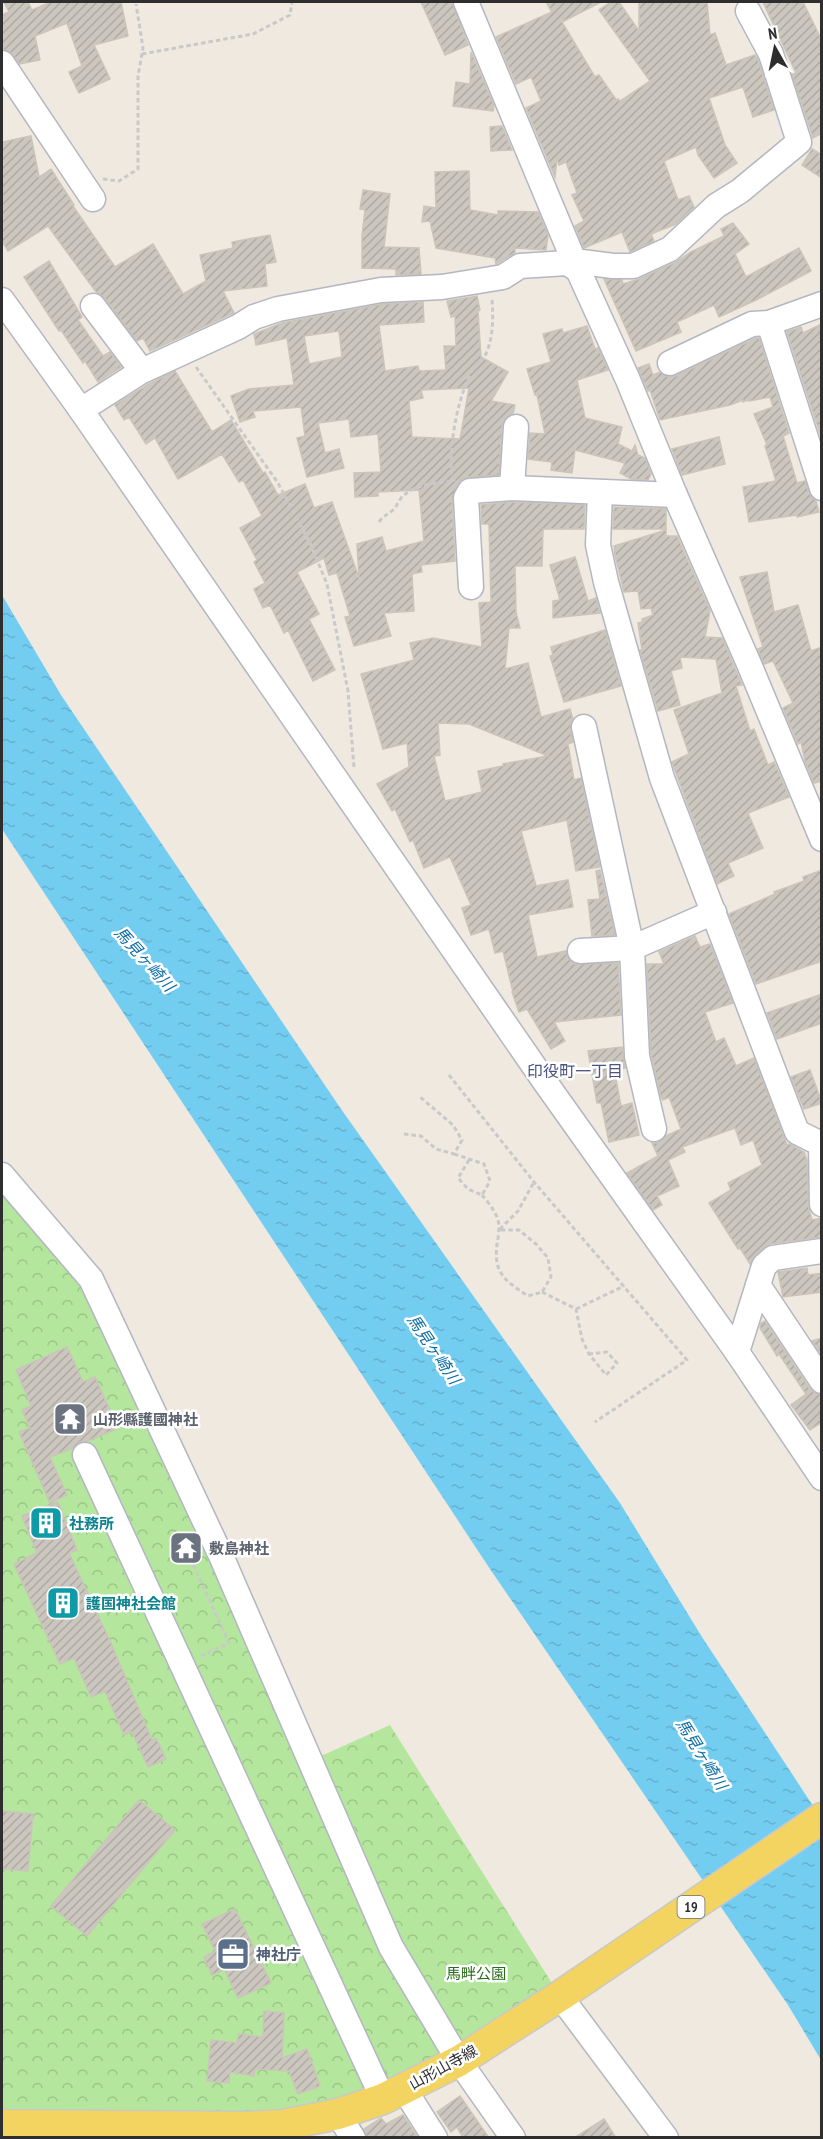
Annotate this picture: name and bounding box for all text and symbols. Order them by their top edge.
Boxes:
north arrow [745,18,805,78]
text: N [767,23,778,44]
water label: 馬見ヶ崎川 [111,923,181,997]
district label: 印役町一丁目 [527,1061,623,1081]
water label: 馬見ヶ崎川 [403,1310,466,1389]
temple icon: 山形縣護國神社 [52,1401,88,1437]
place label: 山形縣護國神社 [93,1410,198,1429]
building icon: 社務所 [28,1505,64,1541]
place label: 社務所 [69,1514,114,1533]
temple icon: 敷島神社 [168,1530,204,1566]
place label: 敷島神社 [209,1539,269,1558]
building icon: 護国神社会館 [45,1585,81,1621]
place label: 護国神社会館 [86,1594,176,1613]
water label: 馬見ヶ崎川 [672,1715,733,1795]
road number: 19 [678,1896,704,1918]
office icon: 神社庁 [215,1936,251,1972]
place label: 神社庁 [255,1945,301,1964]
park label: 馬畔公園 [446,1964,506,1983]
street label: 山形山寺線 [406,2041,480,2093]

